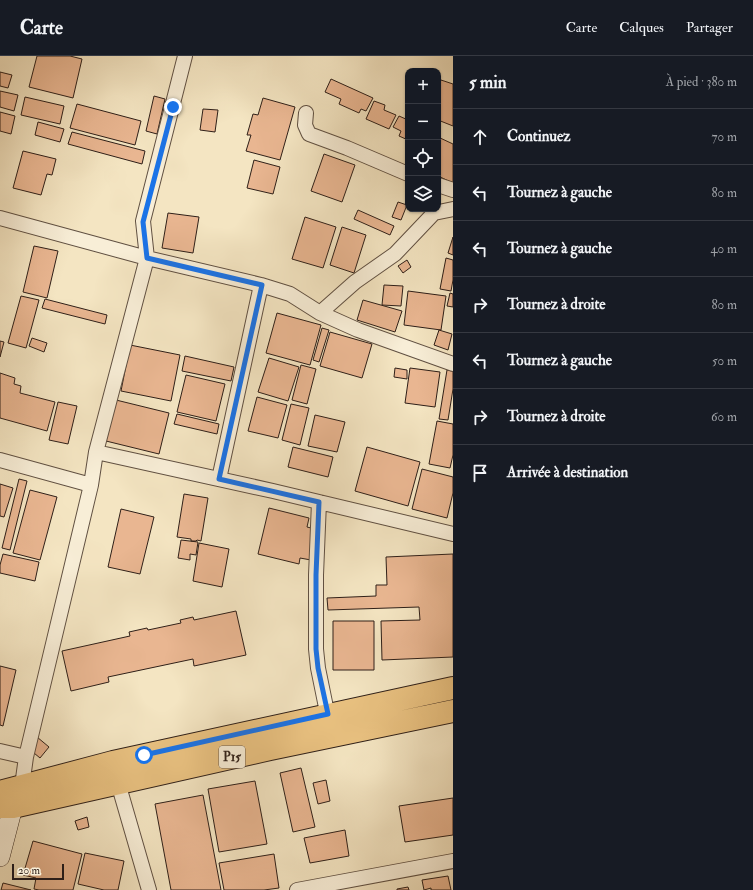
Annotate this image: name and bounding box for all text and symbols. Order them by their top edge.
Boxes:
text: Carte [20,16,63,40]
text: Carte [566,19,597,36]
text: Calques [619,19,664,36]
text: Partager [686,19,733,36]
map controls [405,68,441,212]
button: + [405,68,441,104]
text: 5 min [469,72,507,93]
text: À pied · 380 m [666,74,737,90]
route end [164,98,182,116]
button: − [405,104,441,140]
icon: ahead [469,126,491,148]
text: Continuez [507,127,571,146]
text: 70 m [712,129,737,145]
button: locate [405,140,441,176]
button: layers [405,176,441,212]
icon: left [469,182,491,204]
text: Tournez à gauche [507,183,612,202]
text: 80 m [711,185,737,201]
icon: left [469,238,491,260]
text: Tournez à gauche [507,239,612,258]
text: 40 m [711,241,737,257]
icon: right [469,294,491,316]
text: Tournez à droite [507,295,606,314]
text: 80 m [711,297,737,313]
icon: left [469,350,491,372]
text: Tournez à gauche [507,351,612,370]
text: 50 m [712,353,737,369]
icon: right [469,406,491,428]
text: Tournez à droite [507,407,606,426]
text: 60 m [711,409,737,425]
icon: arrive [469,462,491,484]
text: Arrivée à destination [507,463,628,482]
route start [135,746,153,764]
road number: P15 [219,746,245,768]
scale bar [12,862,64,881]
text: 20 m [18,864,40,877]

